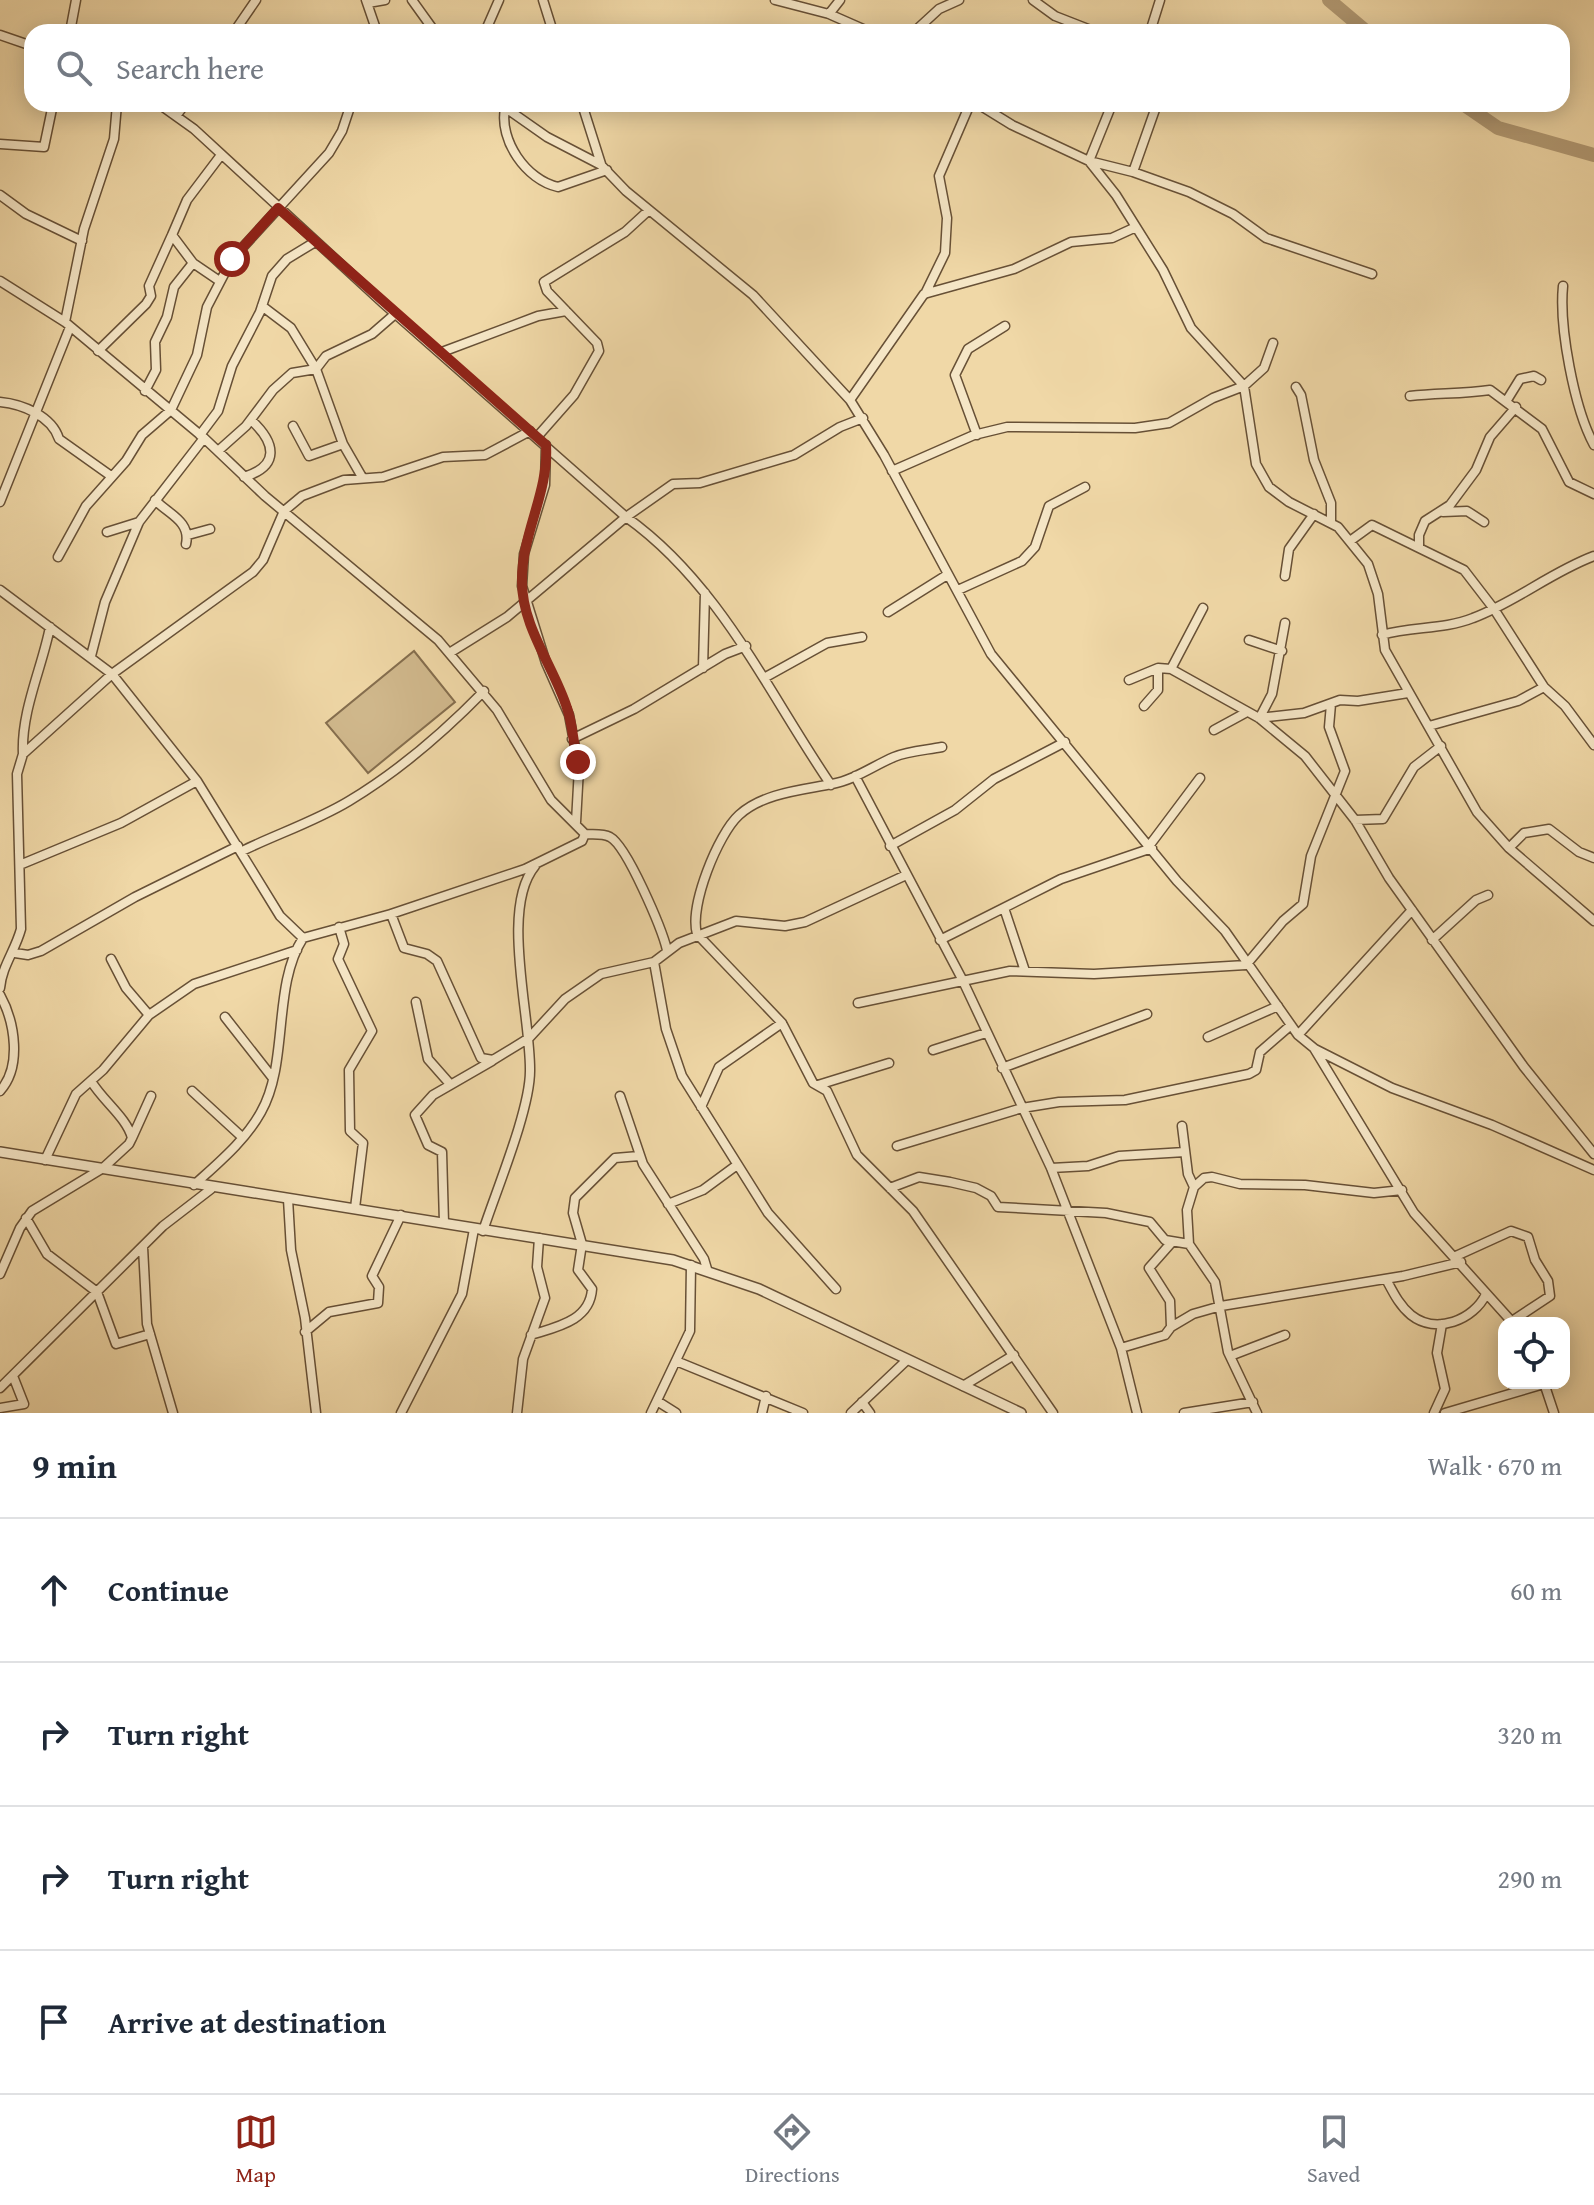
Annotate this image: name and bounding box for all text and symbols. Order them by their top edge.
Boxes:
search box [24,24,1570,112]
icon: search [52,46,96,90]
text: Search here [116,46,264,90]
route start [214,241,250,277]
route end [560,744,596,780]
map controls [1498,1317,1570,1389]
button: locate [1498,1317,1570,1389]
text: 9 min [32,1441,117,1490]
text: Walk · 670 m [1428,1446,1562,1485]
icon: ahead [32,1568,76,1612]
text: Continue [108,1568,229,1612]
text: 60 m [1510,1571,1562,1610]
icon: right [32,1712,76,1756]
text: Turn right [108,1712,249,1756]
text: 320 m [1497,1715,1562,1754]
icon: right [32,1856,76,1900]
text: Turn right [108,1856,249,1900]
text: 290 m [1497,1859,1562,1898]
icon: arrive [32,2000,76,2044]
text: Arrive at destination [108,2000,386,2044]
tab: Map [234,2110,278,2190]
tab: Directions [745,2110,840,2190]
tab: Saved [1307,2110,1360,2190]

